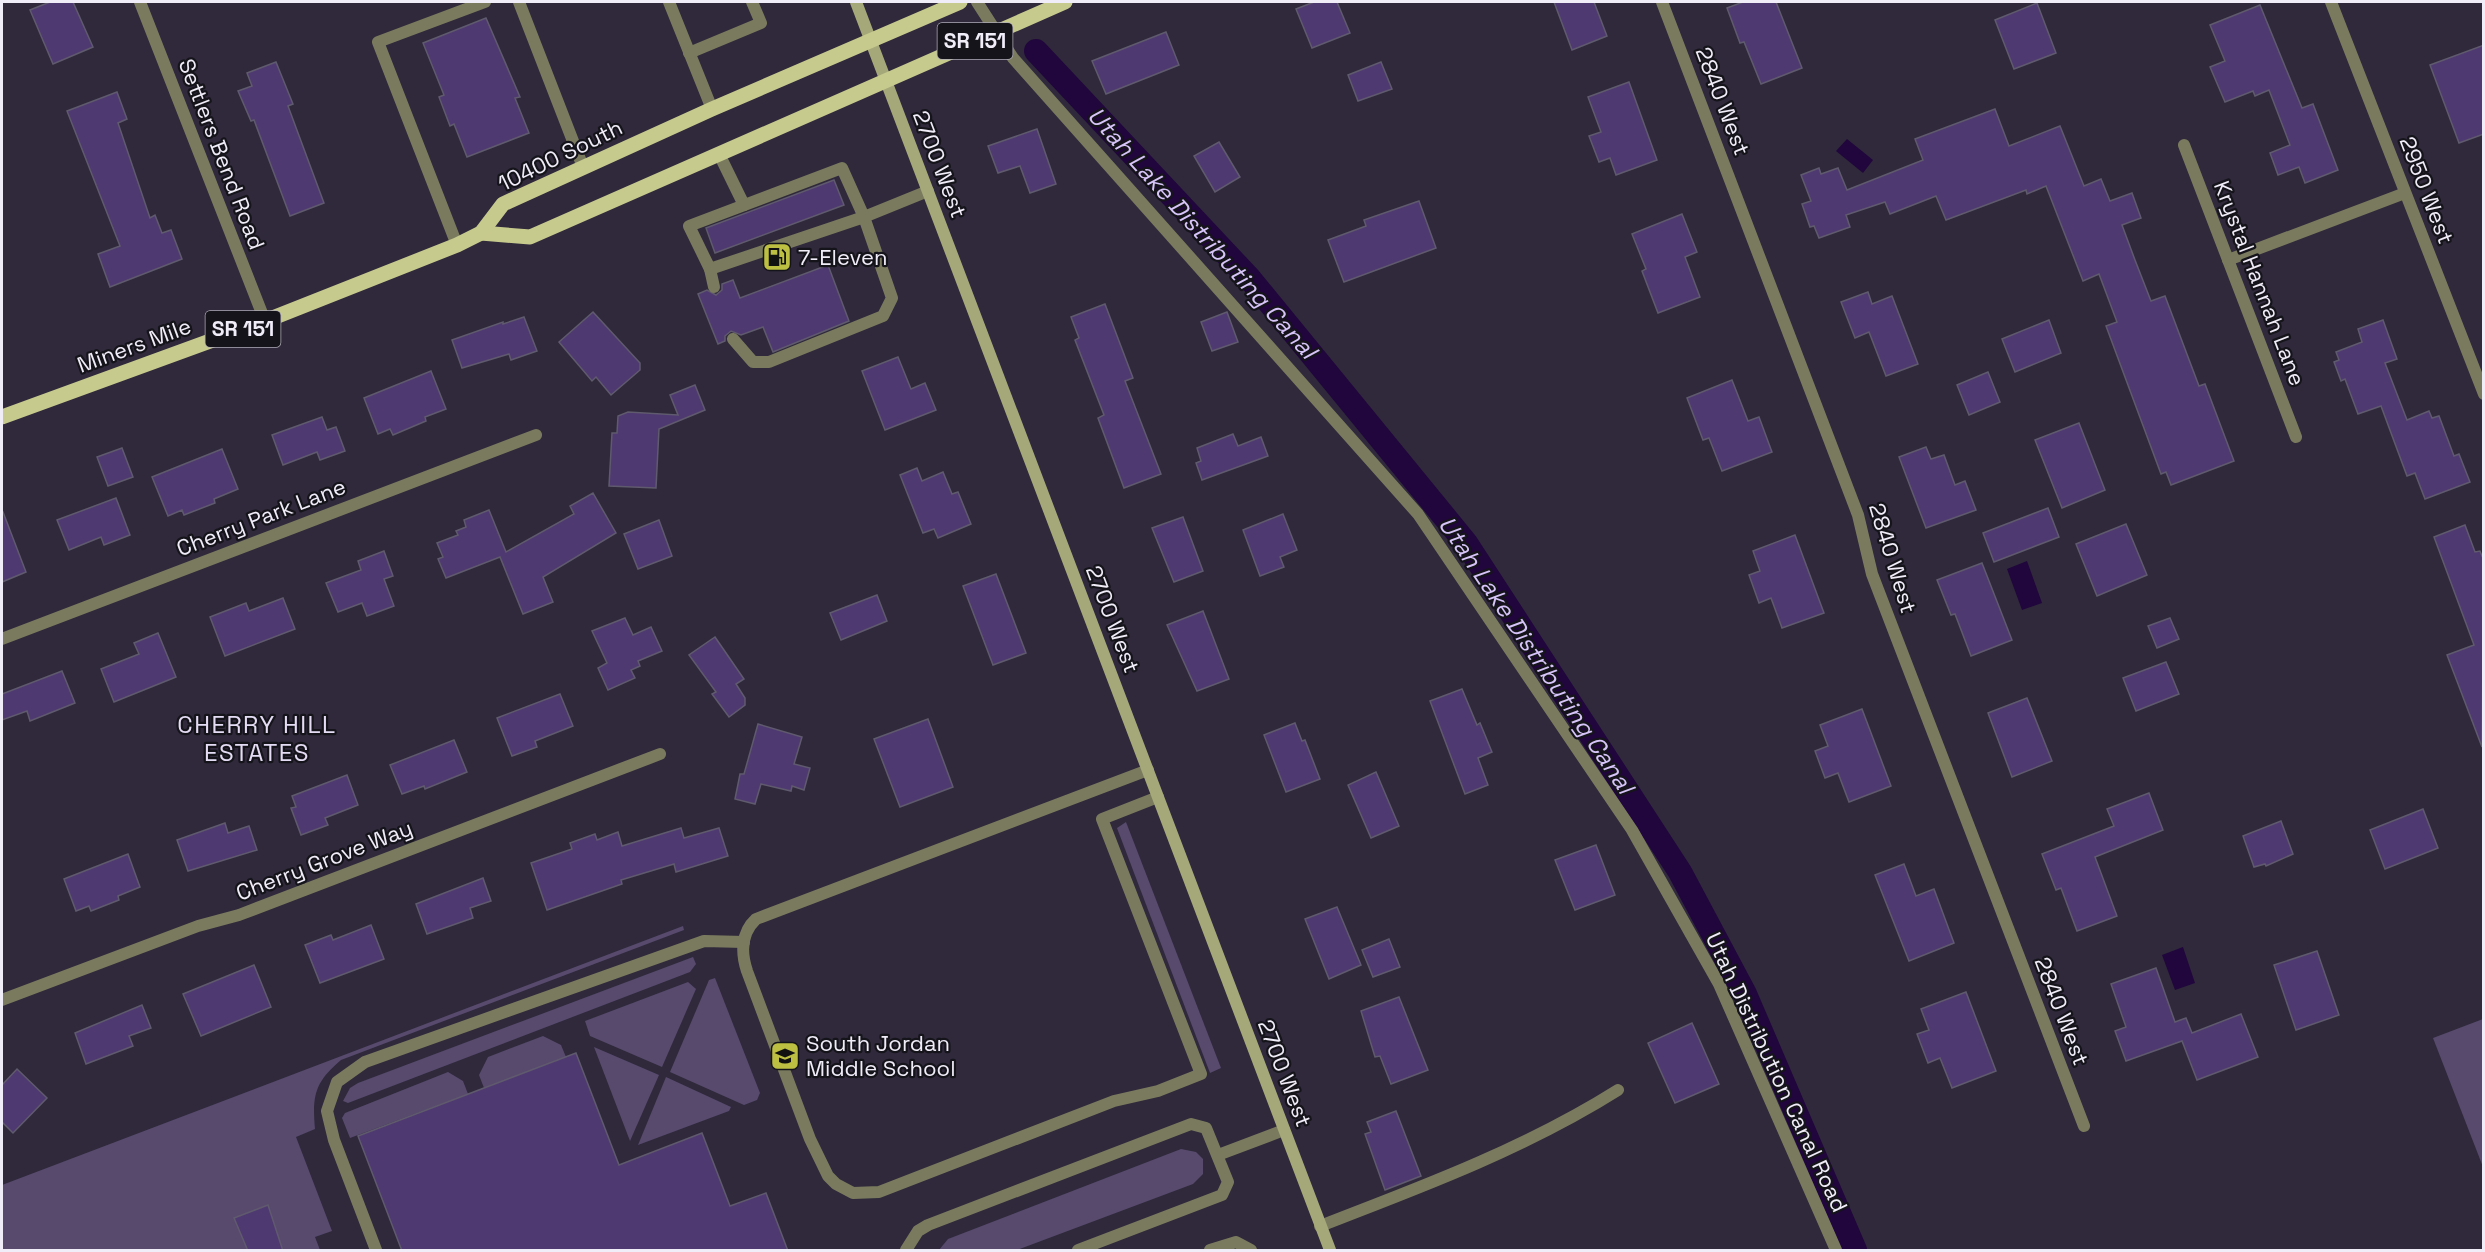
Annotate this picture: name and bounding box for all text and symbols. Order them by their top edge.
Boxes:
road number: SR 151 [938,23,1012,59]
street label: 2840 West [1690,43,1756,159]
street label: Settlers Bend Road [173,55,271,253]
water label: Utah Lake Distributing Canal [1081,100,1326,367]
street label: 2700 West [907,106,973,222]
street label: 10400 South [493,113,627,197]
street label: 2950 West [2394,132,2460,248]
street label: Krystal Hannah Lane [2208,177,2312,389]
fuel station icon: 7-Eleven [761,241,793,273]
place label: 7-Eleven [798,243,887,271]
street label: Miners Mile [73,311,195,379]
road number: SR 151 [206,311,280,347]
street label: Cherry Park Lane [172,472,350,562]
street label: 2840 West [1863,500,1923,616]
water label: Utah Lake Distributing Canal [1432,510,1643,802]
street label: 2700 West [1080,561,1146,677]
district label: CHERRY HILL ESTATES [177,709,337,768]
street label: Cherry Grove Way [232,813,416,907]
street label: Utah Distribution Canal Road [1700,928,1854,1216]
street label: 2840 West [2029,953,2095,1069]
street label: 2700 West [1252,1015,1318,1131]
place label: South Jordan Middle School [806,1029,956,1082]
school or university icon: South Jordan Middle School [769,1040,801,1072]

